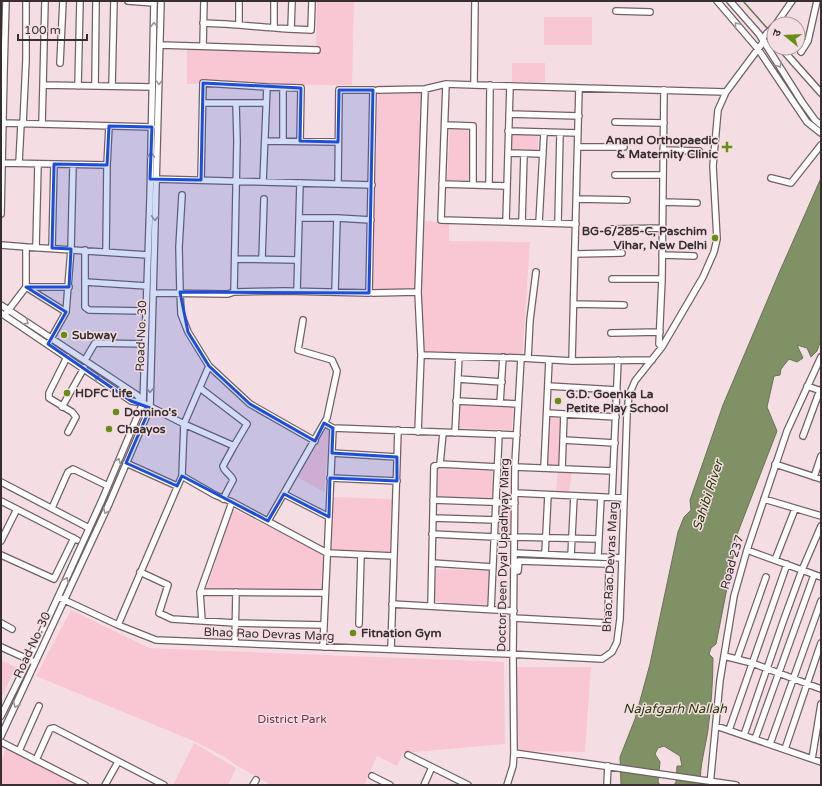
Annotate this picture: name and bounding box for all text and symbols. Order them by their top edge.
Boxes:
scale bar [18,16,87,42]
north arrow [766,16,806,56]
one-way arrow [150,22,158,28]
text: 100 m [24,23,61,37]
one-way arrow [735,23,742,30]
text: उ [770,27,784,38]
one-way arrow [775,61,782,68]
one-way arrow [155,79,163,85]
place label: Anand Orthopaedic & Maternity Clinic [606,133,719,162]
marker: Anand Orthopaedic & Maternity Clinic [721,141,733,153]
one-way arrow [147,152,155,158]
one-way arrow [151,215,159,221]
place label: BG-6/285-C, Paschim Vihar, New Delhi [582,224,707,252]
marker: BG-6/285-C, Paschim Vihar, New Delhi [710,233,720,243]
street label: Road No. 30 [133,300,149,372]
one-way arrow [22,317,29,325]
place label: Subway [72,328,117,343]
marker: Subway [59,330,69,340]
one-way arrow [94,375,101,383]
place label: HDFC Life [75,386,133,400]
one-way arrow [146,387,155,393]
place label: G.D. Goenka La Petite Play School [566,387,669,416]
marker: HDFC Life [62,388,72,398]
marker: G.D. Goenka La Petite Play School [553,396,563,406]
place label: Domino's [124,405,177,419]
marker: Domino's [111,407,121,417]
place label: Chaayos [117,422,166,437]
marker: Chaayos [104,424,114,434]
water label: Sahibi River [689,456,727,532]
one-way arrow [114,457,122,464]
street label: Doctor Deen Dyal Upadhyay Marg [494,458,512,652]
street label: Bhao Rao Devras Marg [600,501,620,633]
one-way arrow [102,507,110,514]
street label: Road 237 [718,533,746,591]
one-way arrow [61,576,69,584]
street label: Road No. 30 [11,609,54,680]
street label: Bhao Rao Devras Marg [203,625,335,643]
place label: Fitnation Gym [361,626,442,641]
marker: Fitnation Gym [348,628,358,638]
one-way arrow [13,700,20,708]
water label: Najafgarh Nallah [623,701,728,717]
park label: District Park [257,712,327,726]

